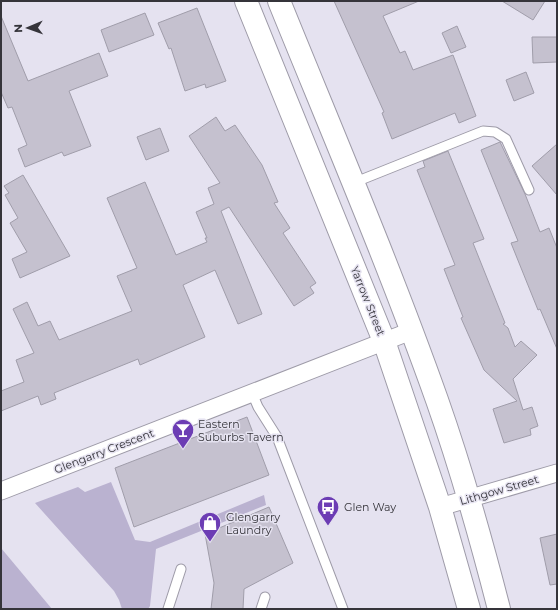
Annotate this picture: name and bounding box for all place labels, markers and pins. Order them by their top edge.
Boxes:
bar icon: Eastern Suburbs Tavern [170,417,196,450]
place label: Eastern Suburbs Tavern [198,417,284,444]
bus stop icon: Glen Way [315,494,341,527]
place label: Glen Way [344,500,396,514]
shop icon: Glengarry Laundry [197,510,223,543]
place label: Glengarry Laundry [226,510,280,537]

